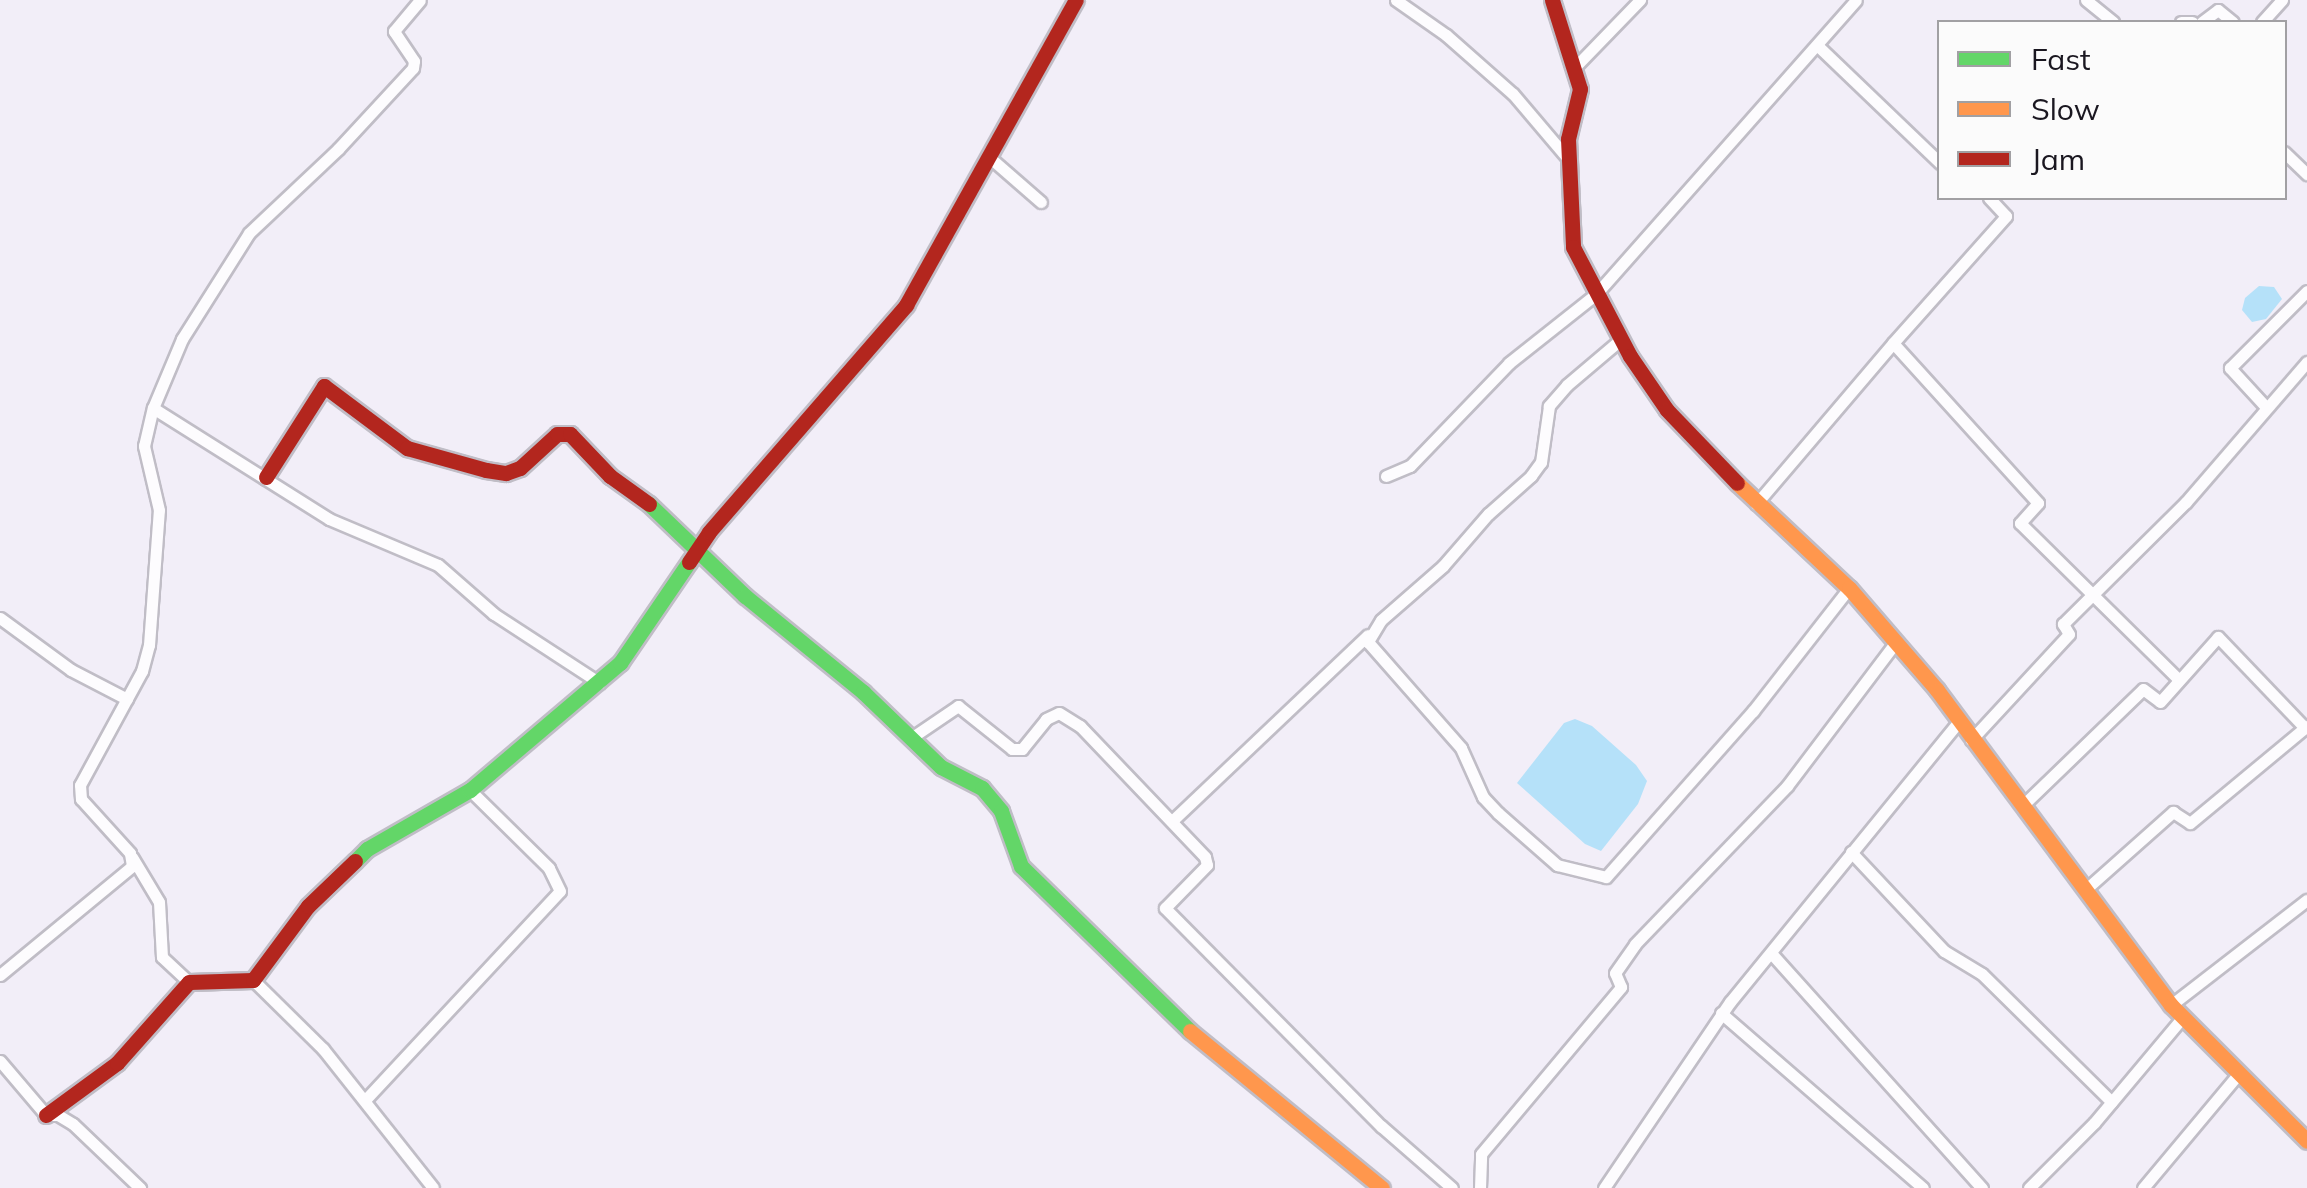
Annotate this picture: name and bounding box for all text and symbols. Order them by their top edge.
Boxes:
legend [1937,20,2287,200]
text: Fast [2031,40,2091,78]
text: Slow [2031,90,2100,128]
text: Jam [2031,140,2085,178]

